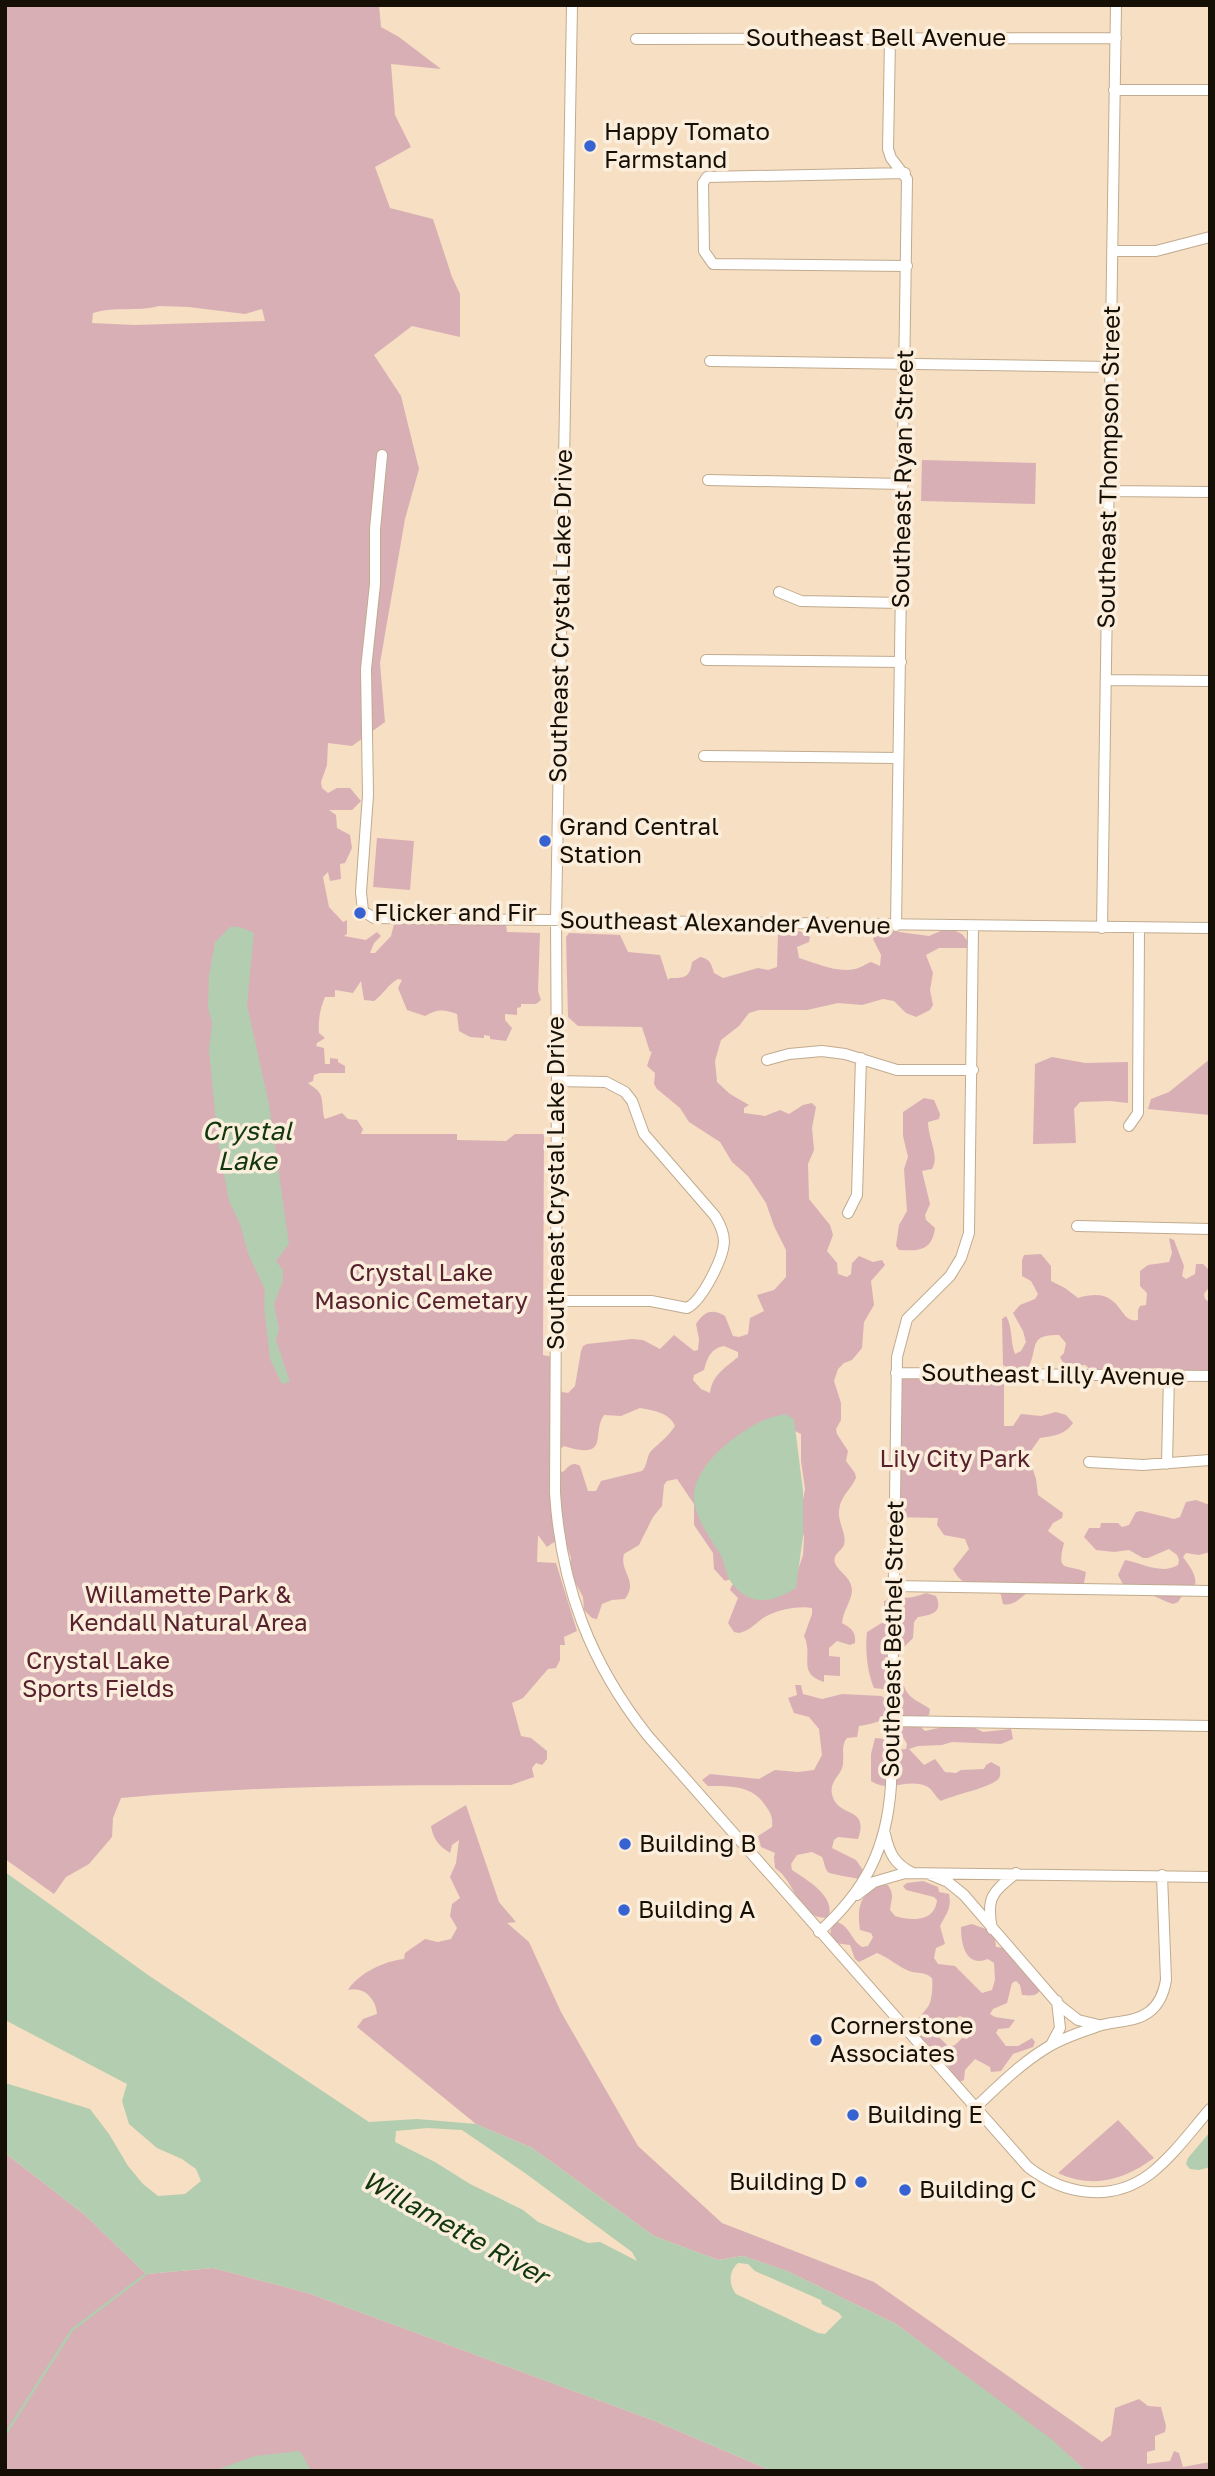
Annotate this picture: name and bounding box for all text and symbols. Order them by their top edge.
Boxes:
street label: Southeast Bell Avenue [746,22,1006,51]
place label: Happy Tomato Farmstand [604,116,770,173]
marker: Happy Tomato Farmstand [582,138,598,154]
street label: Southeast Thompson Street [1090,305,1125,629]
street label: Southeast Ryan Street [885,349,918,609]
street label: Southeast Crystal Lake Drive [542,449,577,783]
place label: Grand Central Station [559,811,719,868]
marker: Grand Central Station [537,833,553,849]
place label: Flicker and Fir [374,897,537,926]
street label: Southeast Alexander Avenue [559,904,891,939]
marker: Flicker and Fir [352,905,368,921]
street label: Southeast Crystal Lake Drive [540,1016,569,1350]
water label: Crystal Lake [202,1115,294,1176]
park label: Crystal Lake Masonic Cemetary [314,1257,528,1314]
street label: Southeast Lilly Avenue [921,1357,1185,1390]
park label: Lily City Park [880,1443,1030,1472]
street label: Southeast Bethel Street [875,1500,908,1778]
park label: Willamette Park & Kendall Natural Area [68,1579,308,1636]
park label: Crystal Lake Sports Fields [22,1645,174,1702]
place label: Building B [639,1828,756,1857]
marker: Building B [617,1836,633,1852]
place label: Building A [638,1894,755,1923]
marker: Building A [616,1902,632,1918]
place label: Cornerstone Associates [830,2010,974,2067]
marker: Cornerstone Associates [808,2032,824,2048]
place label: Building E [867,2099,983,2128]
marker: Building E [845,2107,861,2123]
water label: Willamette River [357,2164,557,2293]
place label: Building D [729,2166,847,2195]
marker: Building D [853,2174,869,2190]
place label: Building C [919,2174,1037,2203]
marker: Building C [897,2182,913,2198]

